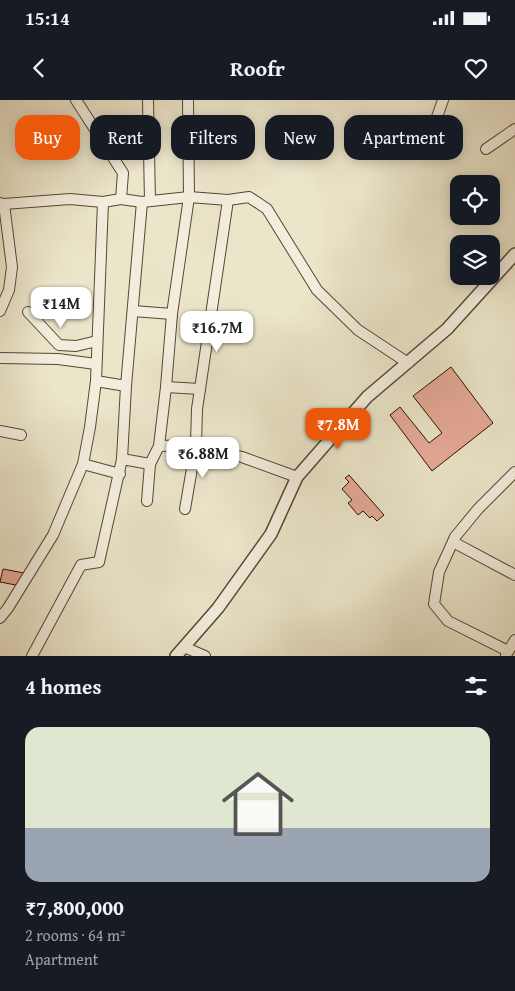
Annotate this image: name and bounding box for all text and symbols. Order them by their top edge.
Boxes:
text: 15:14 [25,4,70,32]
text: Roofr [230,52,285,84]
icon: back [25,54,53,82]
icon: heart [462,54,490,82]
chip: Buy [15,115,80,160]
chip: Rent [90,115,161,160]
chip: Filters [171,115,255,160]
chip: New [265,115,334,160]
chip: Apartment [344,115,463,160]
map controls [450,175,500,285]
button: locate [450,175,500,225]
button: layers [450,235,500,285]
pin: ₹14M [31,286,91,329]
text: ₹14M [42,291,80,315]
pin: ₹16.7M [176,310,258,353]
text: ₹16.7M [191,315,243,339]
pin: ₹7.8M [303,408,373,450]
text: ₹7.8M [316,412,360,436]
pin: ₹6.88M [162,436,244,479]
text: ₹6.88M [177,441,229,465]
text: 4 homes [25,671,101,702]
icon: filters [462,672,490,700]
icon: home [213,759,303,849]
text: ₹7,800,000 [25,892,124,923]
text: 2 rooms · 64 m² [25,923,125,947]
text: Apartment [25,947,98,971]

